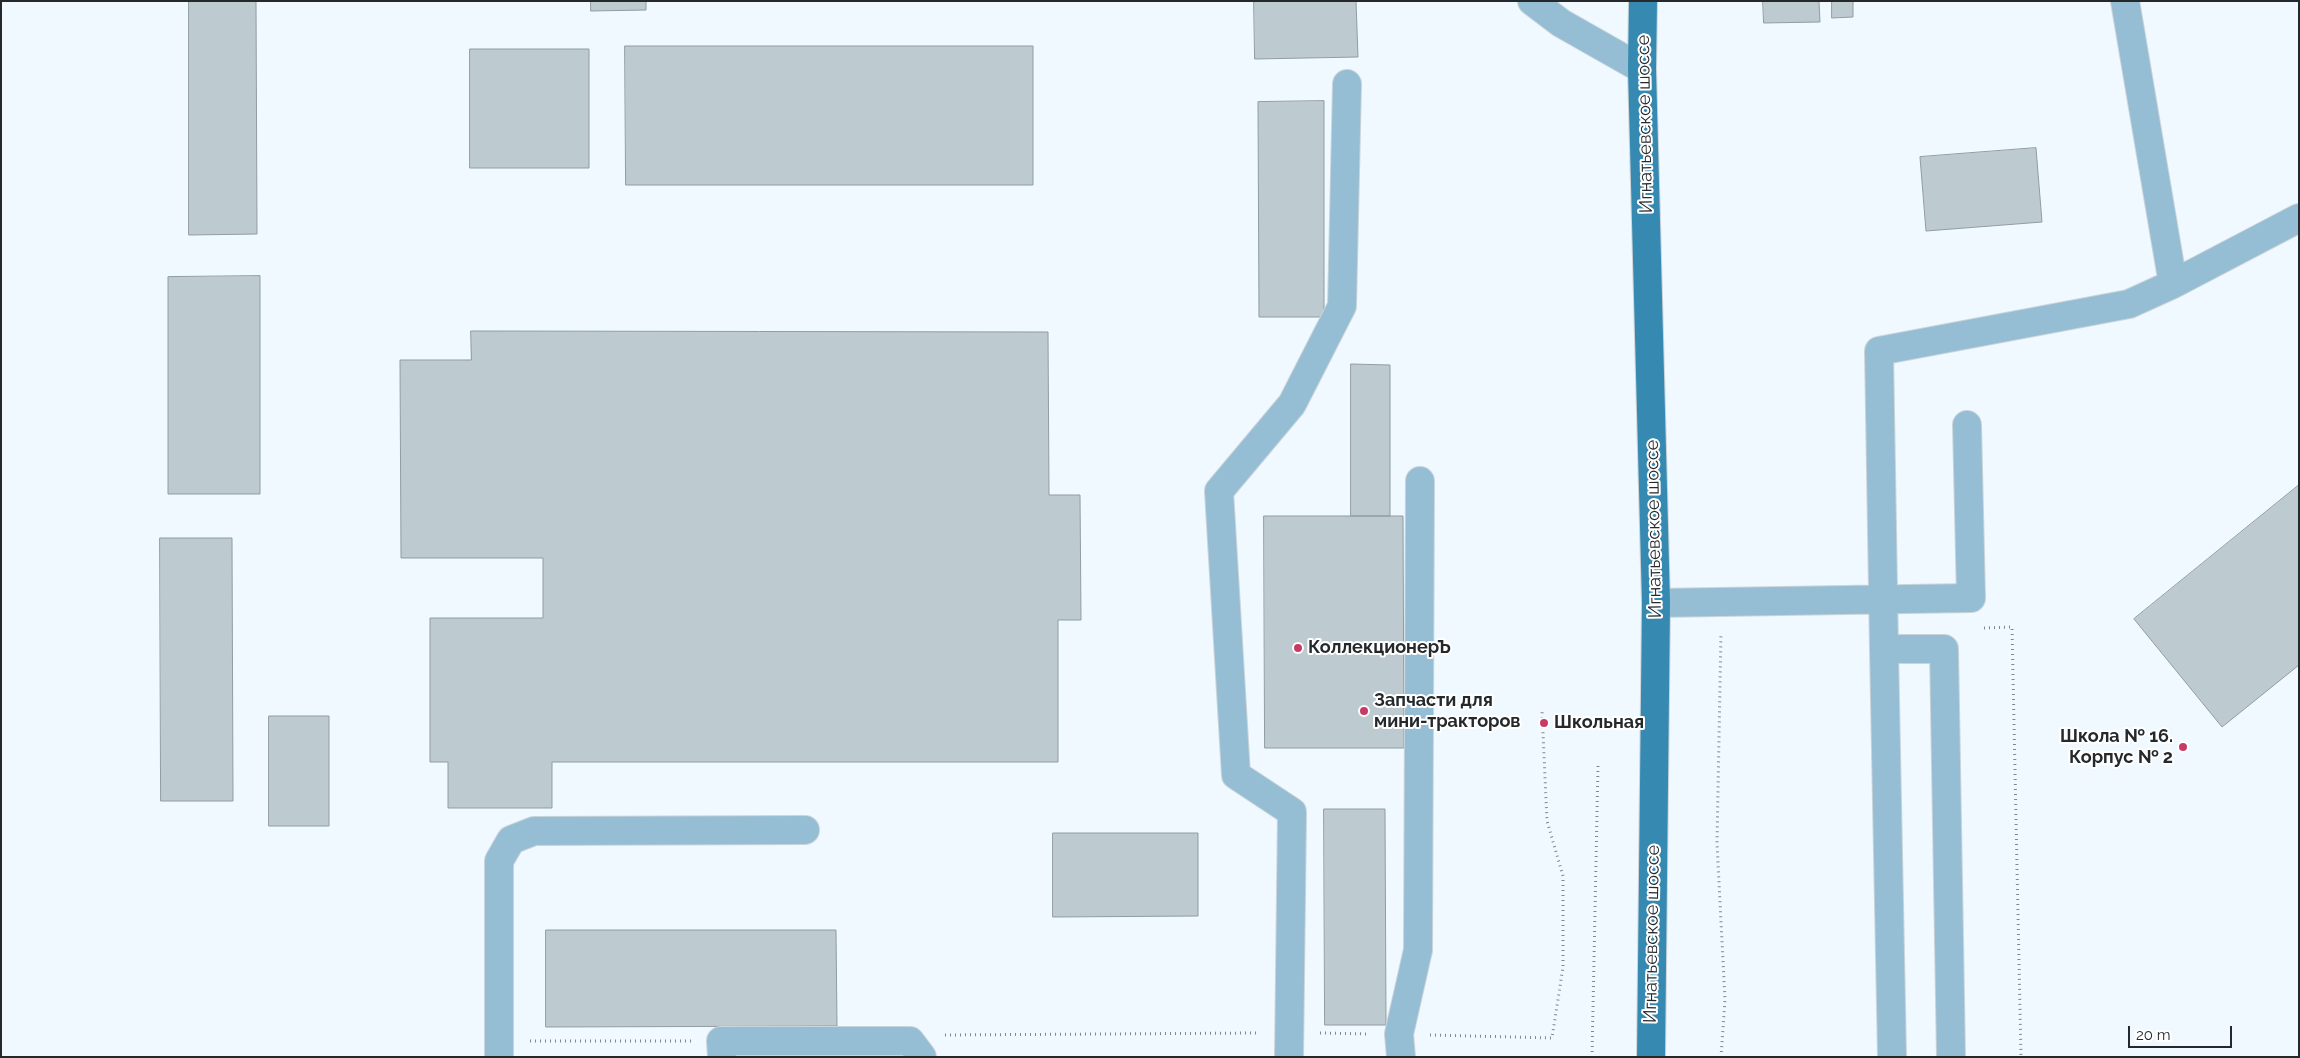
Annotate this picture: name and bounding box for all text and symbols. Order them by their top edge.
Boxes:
street label: Игнатьевское шоссе [1633,35,1657,213]
street label: Игнатьевское шоссе [1642,440,1666,618]
place label: КоллекционерЪ [1308,637,1451,659]
marker: КоллекционерЪ [1292,642,1304,654]
place label: Запчасти для мини-тракторов [1374,690,1521,732]
marker: Запчасти для мини-тракторов [1358,705,1370,717]
place label: Школьная [1554,712,1644,734]
marker: Школьная [1538,717,1550,729]
place label: Школа № 16. Корпус № 2 [2060,726,2173,769]
marker: Школа № 16. Корпус № 2 [2177,741,2189,753]
street label: Игнатьевское шоссе [1640,845,1664,1023]
scale bar [2130,1016,2234,1048]
text: 20 m [2136,1026,2171,1044]

